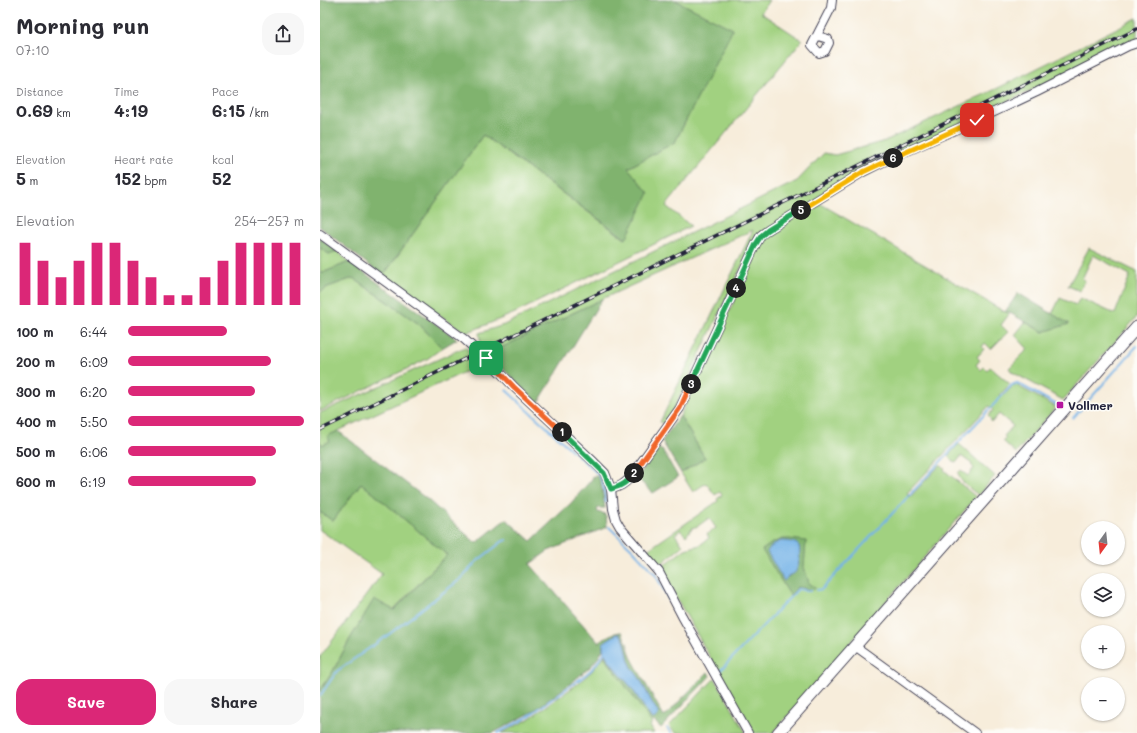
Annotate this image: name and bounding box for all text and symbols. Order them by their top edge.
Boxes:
text: Morning run [16,11,149,40]
button: share [262,13,304,55]
text: 07:10 [16,41,49,58]
text: Distance [16,84,63,99]
text: Time [114,84,139,99]
text: Pace [212,84,239,99]
text: 0.69 [16,99,53,121]
text: 4:19 [114,99,148,121]
text: 6:15 [212,99,245,121]
pin [960,103,994,137]
text: km [53,105,71,120]
text: /km [245,105,269,120]
icon: check [966,109,988,131]
pin: 6 [883,148,903,168]
text: 6 [890,150,896,165]
text: Elevation [16,152,65,167]
text: Heart rate [114,152,173,167]
text: kcal [212,152,234,167]
text: 5 [16,167,26,189]
text: 152 [114,167,141,189]
text: 52 [212,167,231,189]
text: m [26,173,38,188]
text: bpm [141,173,167,188]
pin: 5 [791,200,811,220]
text: 5 [798,202,804,217]
text: Elevation [16,212,74,229]
text: 254–257 m [234,212,304,229]
pin: 4 [726,278,746,298]
text: 4 [733,280,739,295]
text: 100 m [16,323,53,340]
text: 6:44 [80,323,107,340]
pin [469,341,503,375]
icon: arrive [475,347,497,369]
text: 200 m [16,353,55,370]
text: 6:09 [80,353,108,370]
pin: 3 [681,374,701,394]
text: 3 [688,376,694,391]
text: 300 m [16,383,56,400]
text: 6:20 [80,383,107,400]
place label: Vollmer [1068,397,1113,413]
marker: Vollmer [1055,400,1065,410]
text: 400 m [16,413,56,430]
text: 5:50 [80,413,107,430]
pin: 1 [552,422,572,442]
text: 1 [560,424,564,439]
text: 500 m [16,443,55,460]
text: 6:06 [80,443,108,460]
pin: 2 [624,463,644,483]
text: 2 [631,465,637,480]
text: 600 m [16,473,56,490]
text: 6:19 [80,473,105,490]
north arrow [1081,521,1125,565]
map controls [1081,521,1125,721]
button: layers [1081,573,1125,617]
button: + [1081,625,1125,669]
button: − [1081,677,1125,721]
button: Save [16,679,156,725]
button: Share [164,679,304,725]

